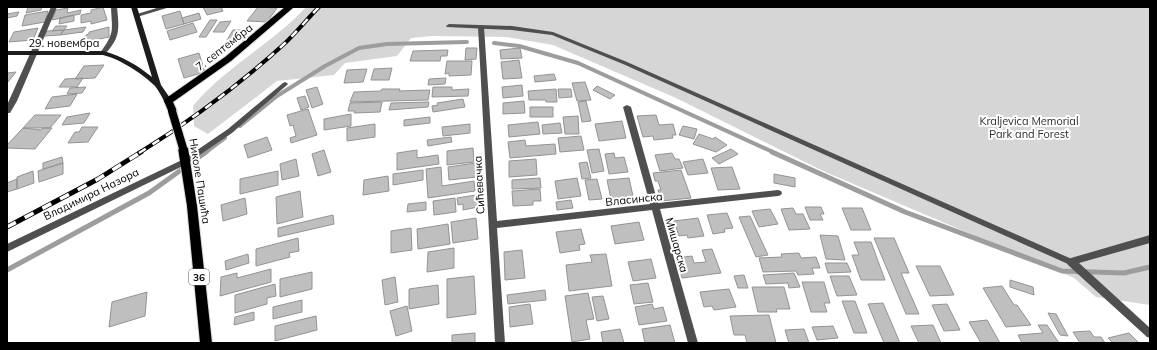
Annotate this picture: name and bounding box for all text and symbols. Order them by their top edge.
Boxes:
street label: 7. септембра [193,20,255,74]
street label: 29. новембра [28,36,100,50]
park label: Kraljevica Memorial Park and Forest [979,114,1079,141]
street label: Николе Пашића [186,137,214,225]
street label: Сићевачка [470,155,488,215]
street label: Владимира Назора [41,165,141,223]
street label: Власинска [605,189,663,209]
street label: Мишарска [662,216,692,274]
road number: 36 [189,269,209,285]

